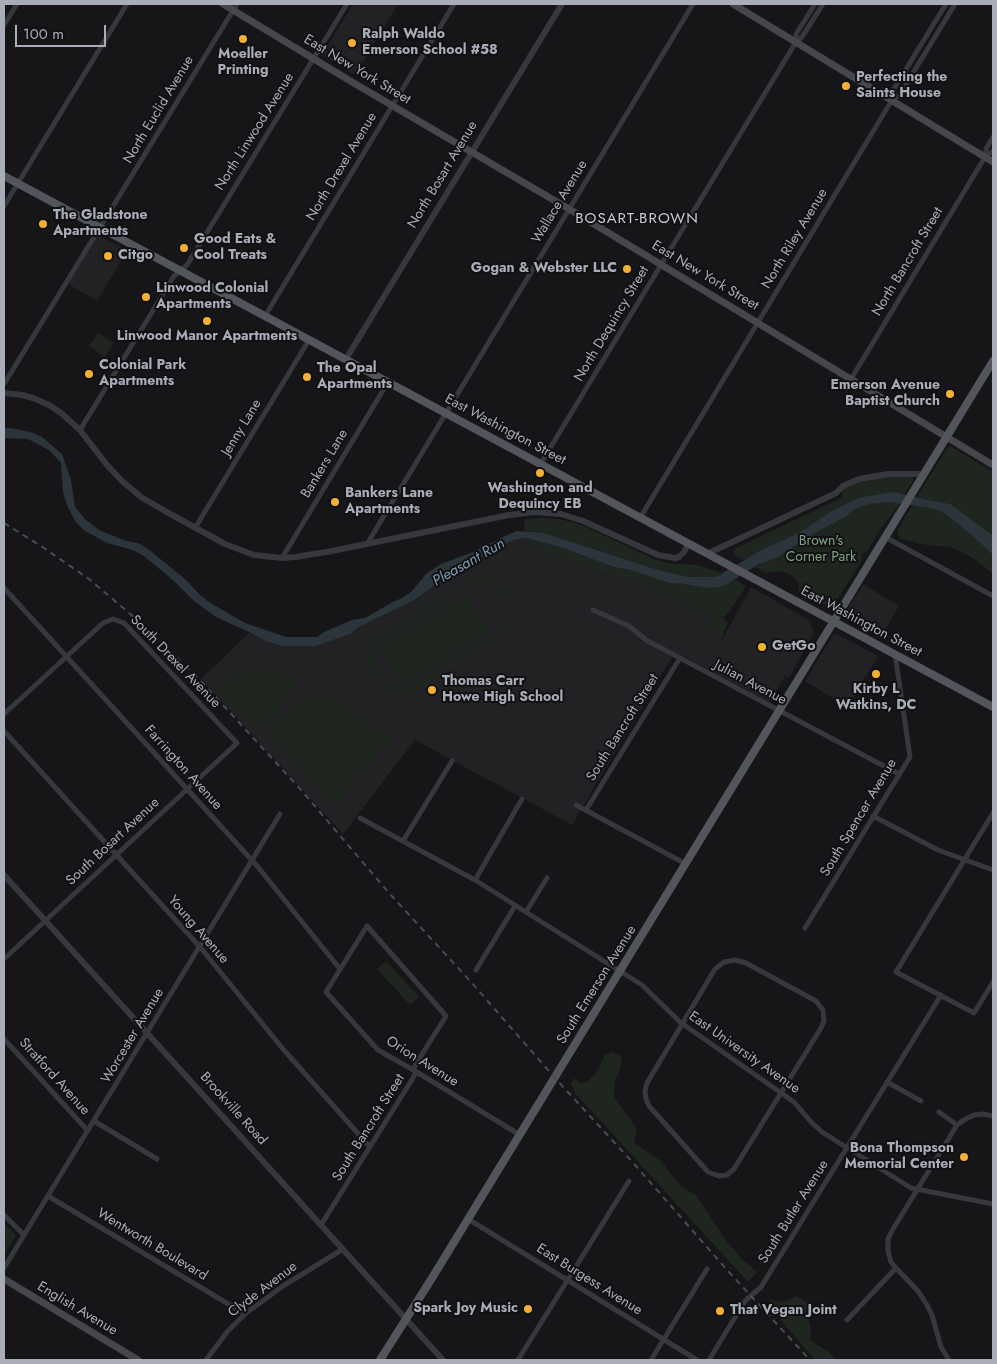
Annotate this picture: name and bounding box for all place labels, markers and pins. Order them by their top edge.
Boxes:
place label: Ralph Waldo Emerson School #58 [362,27,498,59]
marker: Moeller Printing [237,33,249,45]
marker: Ralph Waldo Emerson School #58 [346,37,358,49]
place label: Moeller Printing [217,47,269,80]
place label: Perfecting the Saints House [856,70,947,102]
marker: Perfecting the Saints House [840,80,852,92]
place label: The Gladstone Apartments [53,208,148,240]
marker: The Gladstone Apartments [37,218,49,230]
place label: Good Eats & Cool Treats [194,232,276,264]
marker: Good Eats & Cool Treats [178,242,190,254]
place label: Citgo [118,248,153,264]
marker: Citgo [102,250,114,262]
place label: Gogan & Webster LLC [471,261,617,277]
marker: Gogan & Webster LLC [621,263,633,275]
place label: Linwood Colonial Apartments [156,281,268,314]
marker: Linwood Colonial Apartments [140,291,152,303]
marker: Linwood Manor Apartments [201,315,213,327]
place label: Linwood Manor Apartments [117,329,297,345]
place label: Colonial Park Apartments [99,358,186,391]
place label: The Opal Apartments [317,361,392,394]
marker: Colonial Park Apartments [83,368,95,380]
marker: The Opal Apartments [301,371,313,383]
place label: Emerson Avenue Baptist Church [831,378,940,411]
marker: Emerson Avenue Baptist Church [944,388,956,400]
marker: Washington and Dequincy EB [534,467,546,479]
place label: Washington and Dequincy EB [487,481,593,514]
place label: Bankers Lane Apartments [345,486,433,518]
marker: Bankers Lane Apartments [329,496,341,508]
place label: GetGo [772,639,816,655]
marker: GetGo [756,641,768,653]
marker: Kirby L Watkins, DC [870,668,882,680]
place label: Thomas Carr Howe High School [442,674,563,706]
place label: Kirby L Watkins, DC [836,682,916,714]
marker: Thomas Carr Howe High School [426,684,438,696]
place label: Bona Thompson Memorial Center [845,1141,954,1174]
marker: Bona Thompson Memorial Center [958,1151,970,1163]
place label: Spark Joy Music [413,1301,518,1317]
marker: Spark Joy Music [522,1303,534,1315]
place label: That Vegan Joint [730,1303,837,1319]
marker: That Vegan Joint [714,1305,726,1317]

